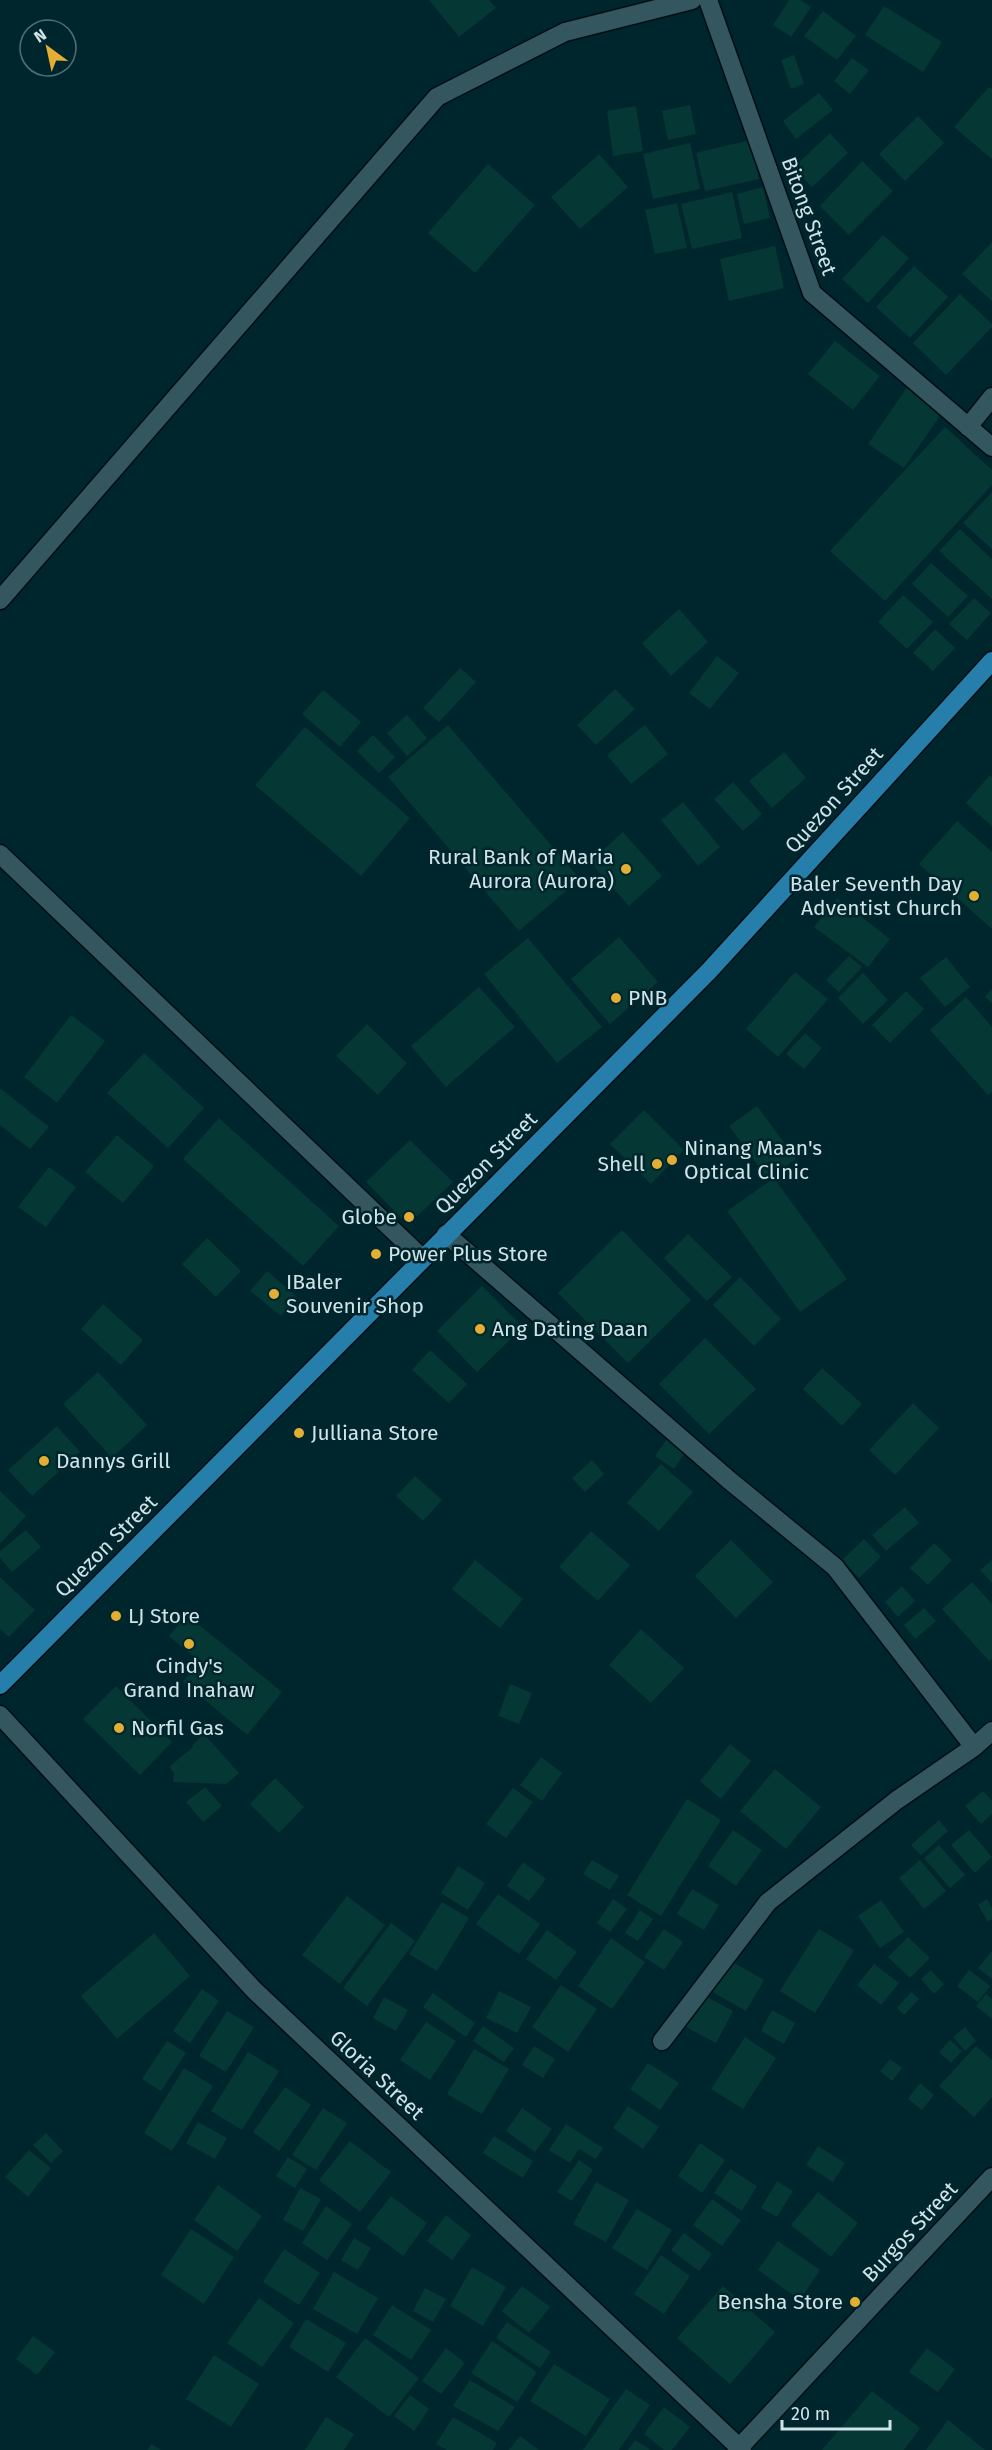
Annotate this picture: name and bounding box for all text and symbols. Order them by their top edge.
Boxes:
north arrow [18,18,78,78]
text: N [30,25,50,47]
street label: Bitong Street [776,153,843,279]
street label: Quezon Street [779,741,889,859]
place label: Rural Bank of Maria Aurora (Aurora) [428,844,614,894]
marker: Rural Bank of Maria Aurora (Aurora) [619,862,633,876]
place label: Baler Seventh Day Adventist Church [790,871,963,921]
marker: Baler Seventh Day Adventist Church [967,889,981,903]
place label: PNB [628,985,667,1011]
marker: PNB [609,991,623,1005]
street label: Quezon Street [429,1106,543,1220]
place label: Ninang Maan's Optical Clinic [684,1135,822,1185]
place label: Shell [597,1151,645,1177]
marker: Ninang Maan's Optical Clinic [665,1153,679,1167]
marker: Shell [650,1157,664,1171]
place label: Globe [342,1204,397,1230]
marker: Globe [402,1210,416,1224]
place label: Power Plus Store [388,1241,548,1267]
marker: Power Plus Store [369,1247,383,1261]
place label: IBaler Souvenir Shop [286,1269,424,1319]
marker: IBaler Souvenir Shop [267,1287,281,1301]
place label: Ang Dating Daan [492,1316,648,1342]
marker: Ang Dating Daan [473,1322,487,1336]
place label: Julliana Store [311,1420,438,1446]
marker: Julliana Store [292,1426,306,1440]
place label: Dannys Grill [56,1448,170,1474]
marker: Dannys Grill [37,1454,51,1468]
street label: Quezon Street [49,1489,163,1603]
place label: LJ Store [128,1603,200,1629]
marker: LJ Store [109,1609,123,1623]
marker: Cindy's Grand Inahaw [182,1637,196,1651]
place label: Cindy's Grand Inahaw [123,1653,255,1703]
place label: Norfil Gas [131,1715,224,1741]
marker: Norfil Gas [112,1721,126,1735]
street label: Gloria Street [324,2025,430,2126]
street label: Burgos Street [857,2176,963,2288]
place label: Bensha Store [717,2289,843,2315]
marker: Bensha Store [848,2295,862,2309]
scale bar [782,2393,890,2431]
text: 20 m [791,2403,830,2425]

